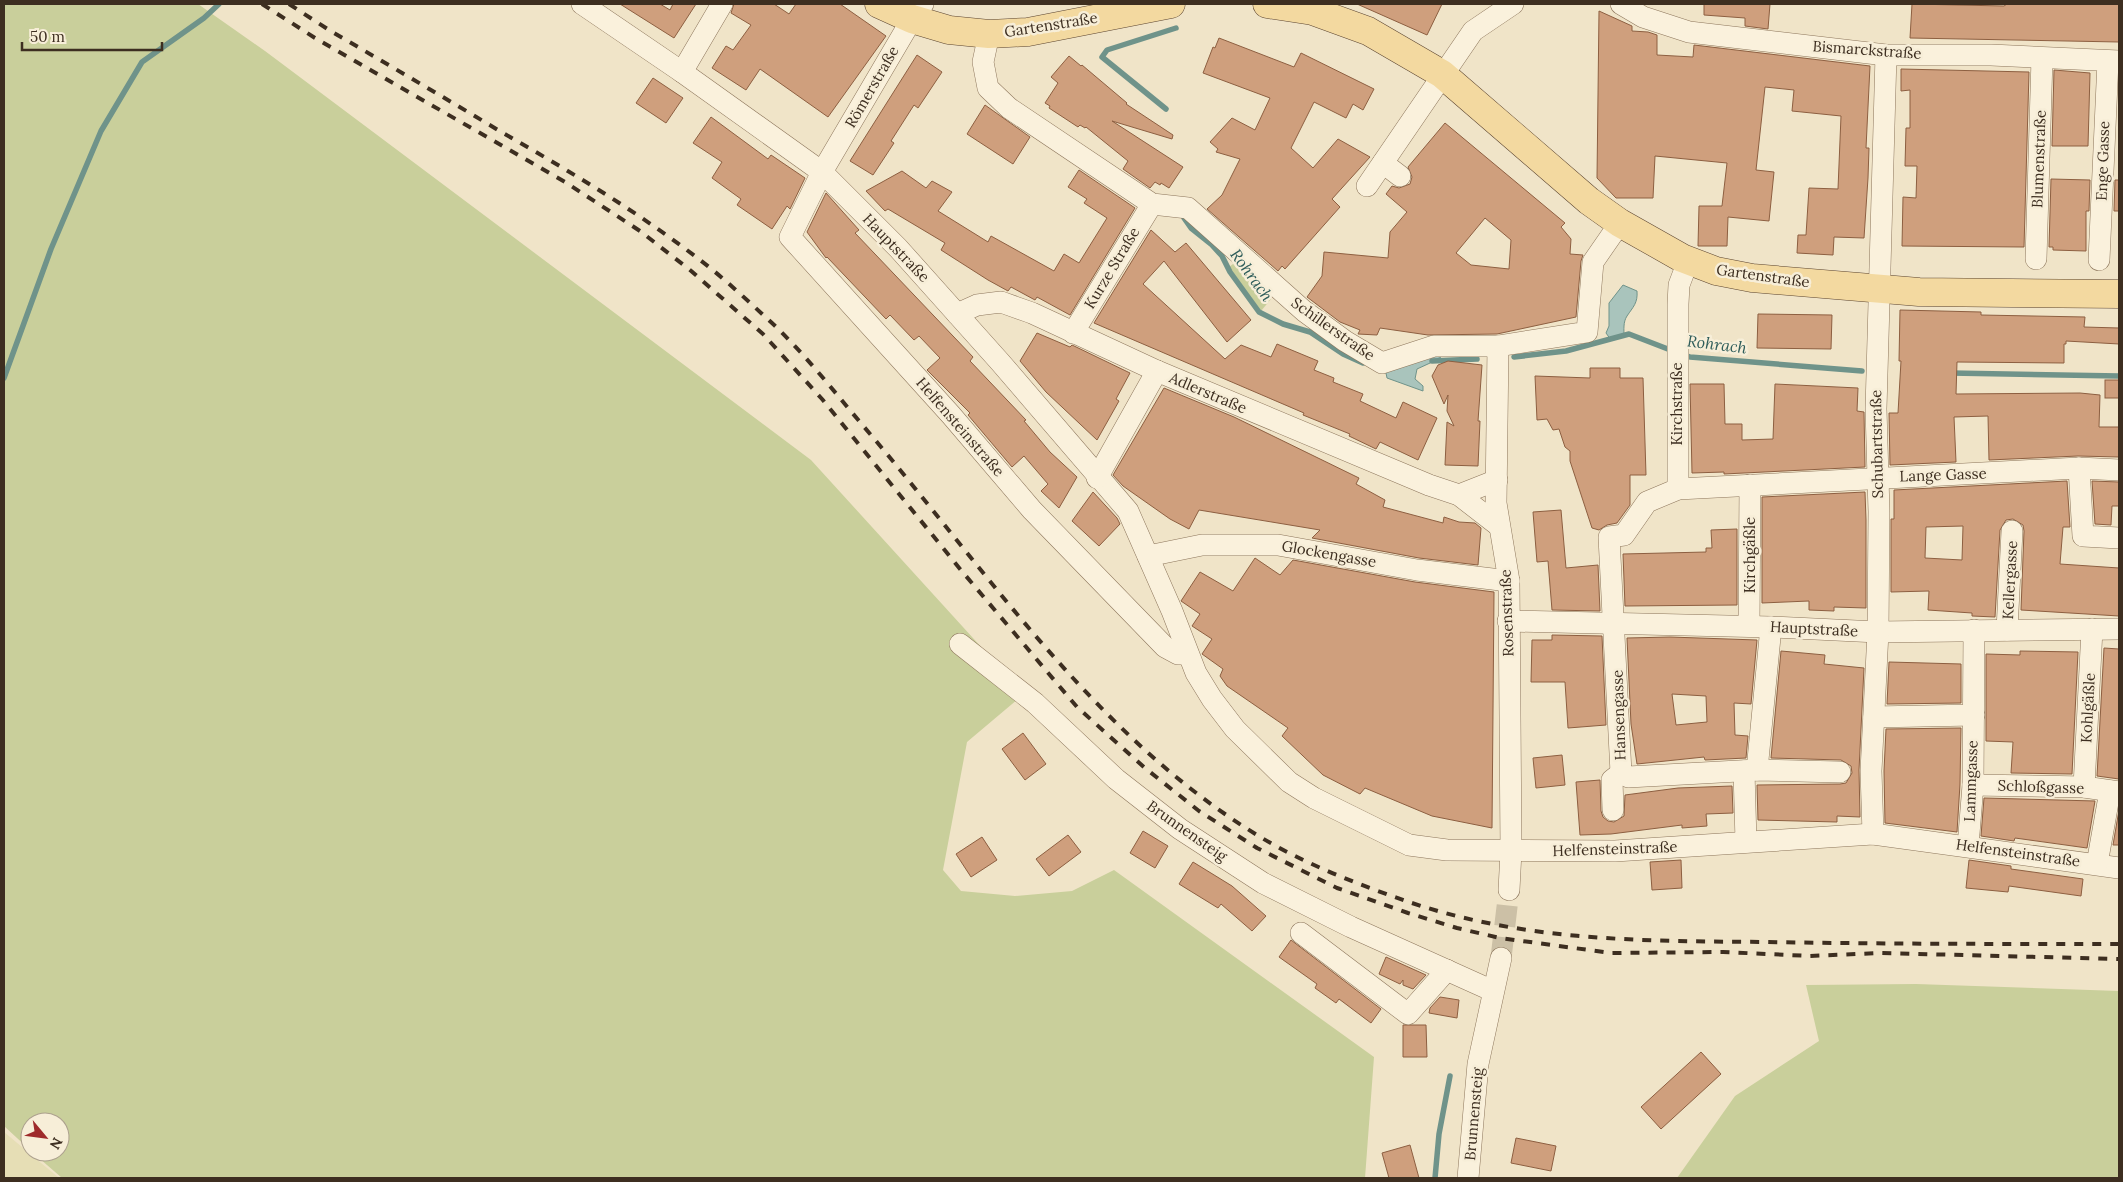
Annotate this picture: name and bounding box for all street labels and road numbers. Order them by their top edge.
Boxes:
street label: Gartenstraße [1003,8,1099,41]
street label: Bismarckstraße [1812,36,1922,63]
street label: Römerstraße [840,42,903,131]
street label: Blumenstraße [2027,110,2050,208]
street label: Enge Gasse [2092,121,2113,201]
street label: Hauptstraße [859,209,934,286]
street label: Kurze Straße [1080,223,1143,312]
street label: Gartenstraße [1715,260,1811,291]
street label: Schillerstraße [1288,293,1379,364]
street label: Kirchstraße [1667,362,1686,446]
street label: Adlerstraße [1166,367,1250,417]
street label: Helfensteinstraße [912,373,1009,480]
street label: Schubartstraße [1866,390,1887,498]
street label: Lange Gasse [1899,463,1987,486]
street label: Kirchgäßle [1740,517,1759,593]
street label: Glockengasse [1280,536,1378,571]
street label: Kellergasse [1998,540,2021,620]
street label: Rosenstraße [1495,569,1518,657]
street label: Hauptstraße [1770,617,1859,640]
street label: Hansengasse [1607,669,1630,761]
street label: Kohlgäßle [2076,672,2099,744]
street label: Lammgasse [1960,740,1981,822]
street label: Schloßgasse [1997,775,2085,798]
street label: Brunnensteig [1144,796,1232,866]
street label: Helfensteinstraße [1955,834,2081,871]
street label: Helfensteinstraße [1552,837,1678,860]
street label: Brunnensteig [1460,1066,1487,1161]

